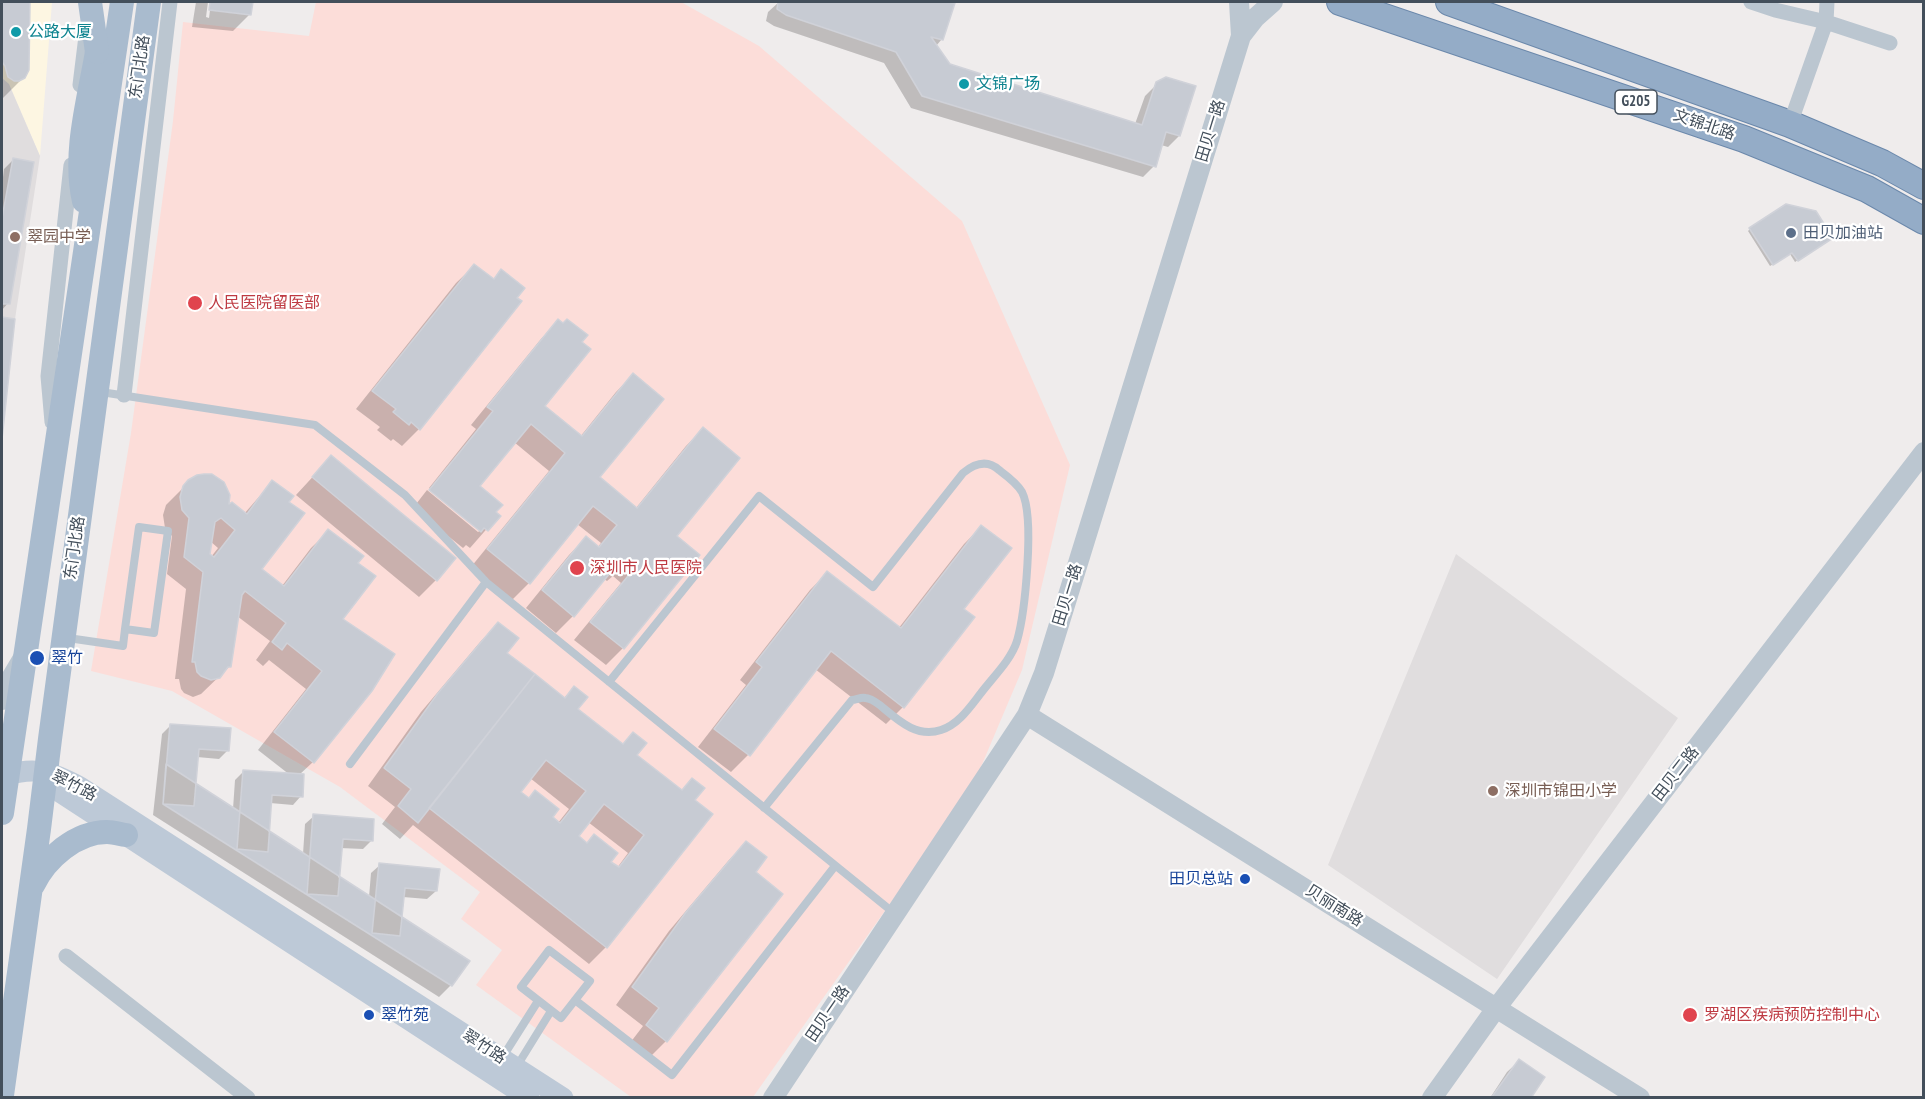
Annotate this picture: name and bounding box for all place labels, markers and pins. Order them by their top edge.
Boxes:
place label: 公路大厦 [28,22,92,42]
marker: 公路大厦 [9,25,23,39]
place label: 文锦广场 [976,74,1040,94]
marker: 文锦广场 [957,77,971,91]
place label: 田贝加油站 [1803,223,1883,243]
marker: 田贝加油站 [1784,226,1798,240]
place label: 翠园中学 [27,227,91,247]
marker: 翠园中学 [8,230,22,244]
place label: 人民医院留医部 [208,293,320,313]
marker: 人民医院留医部 [186,294,204,312]
place label: 深圳市人民医院 [590,558,702,578]
marker: 深圳市人民医院 [568,559,586,577]
place label: 翠竹 [51,648,83,668]
marker: 翠竹 [28,649,46,667]
place label: 深圳市锦田小学 [1505,781,1617,801]
marker: 深圳市锦田小学 [1486,784,1500,798]
place label: 田贝总站 [1169,869,1233,889]
marker: 田贝总站 [1238,872,1252,886]
place label: 翠竹苑 [381,1005,429,1025]
place label: 罗湖区疾病预防控制中心 [1704,1005,1880,1025]
marker: 罗湖区疾病预防控制中心 [1681,1006,1699,1024]
marker: 翠竹苑 [362,1008,376,1022]

